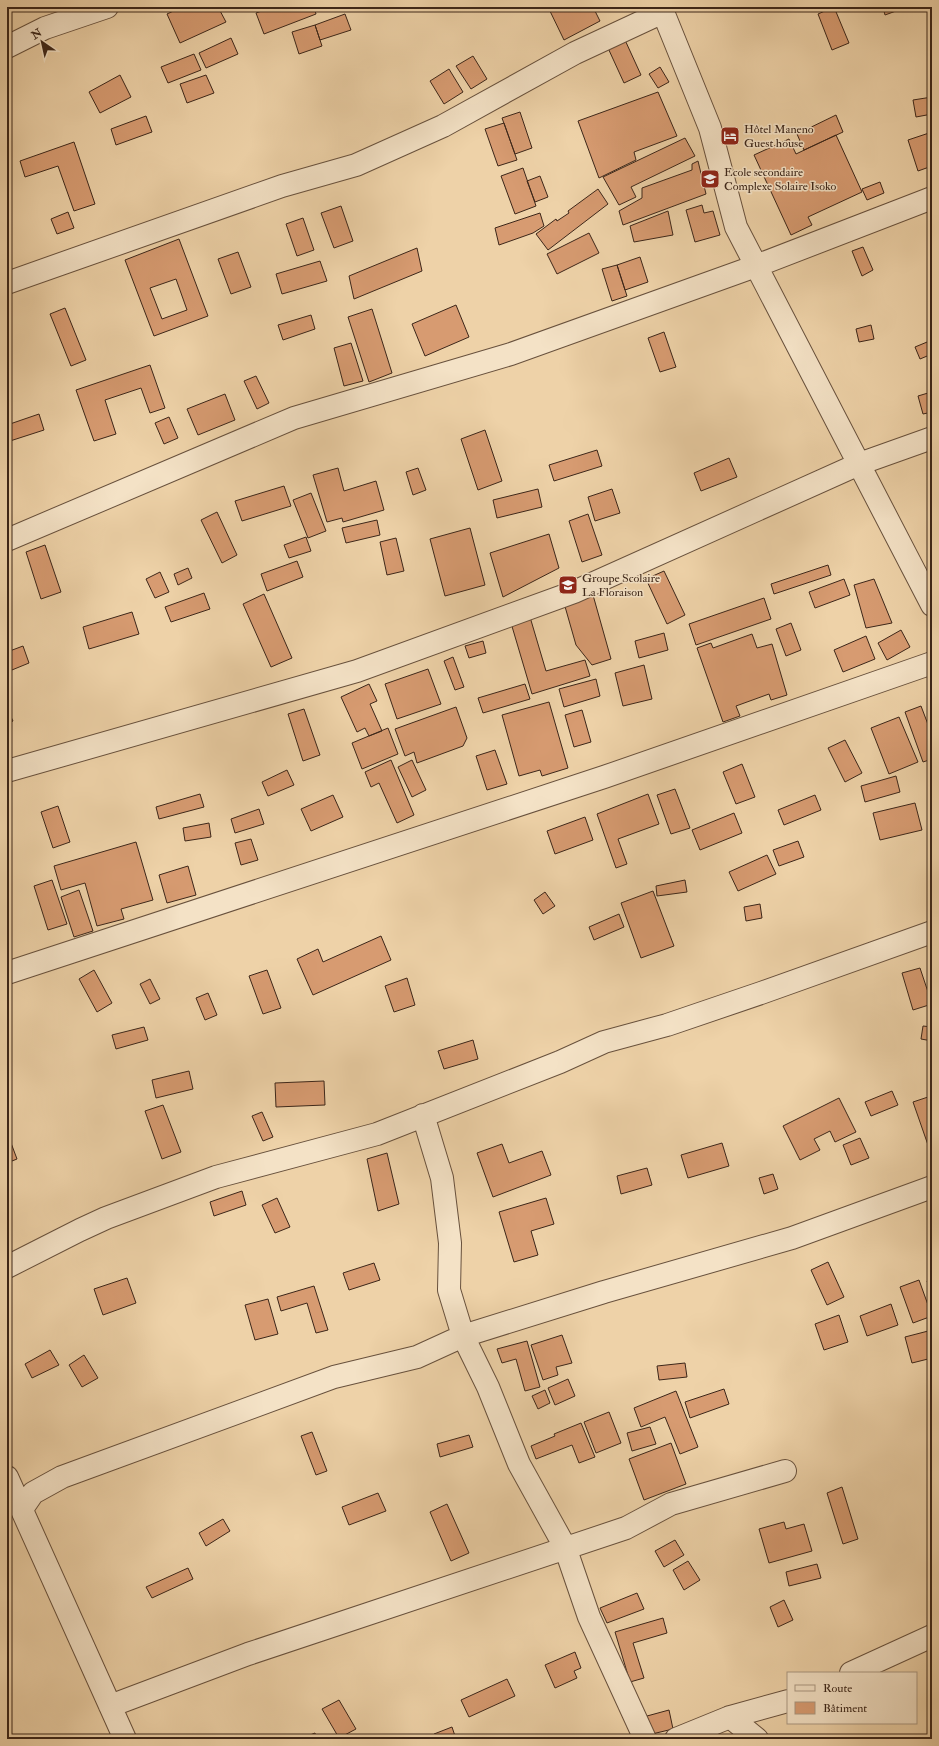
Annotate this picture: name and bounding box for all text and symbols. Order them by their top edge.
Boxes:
north arrow [22,22,62,62]
text: N [28,25,45,43]
place label: Hôtel Maneno Guest house [744,122,814,151]
hotel icon: Hôtel Maneno Guest house [719,125,741,147]
place label: Ecole secondaire Complexe Solaire Isoko [724,165,836,194]
school or university icon: Ecole secondaire Complexe Solaire Isoko [699,168,721,190]
place label: Groupe Scolaire La Floraison [582,571,660,600]
school or university icon: Groupe Scolaire La Floraison [557,574,579,596]
legend [787,1672,917,1724]
text: Route [823,1681,852,1696]
text: Bâtiment [823,1701,867,1716]

